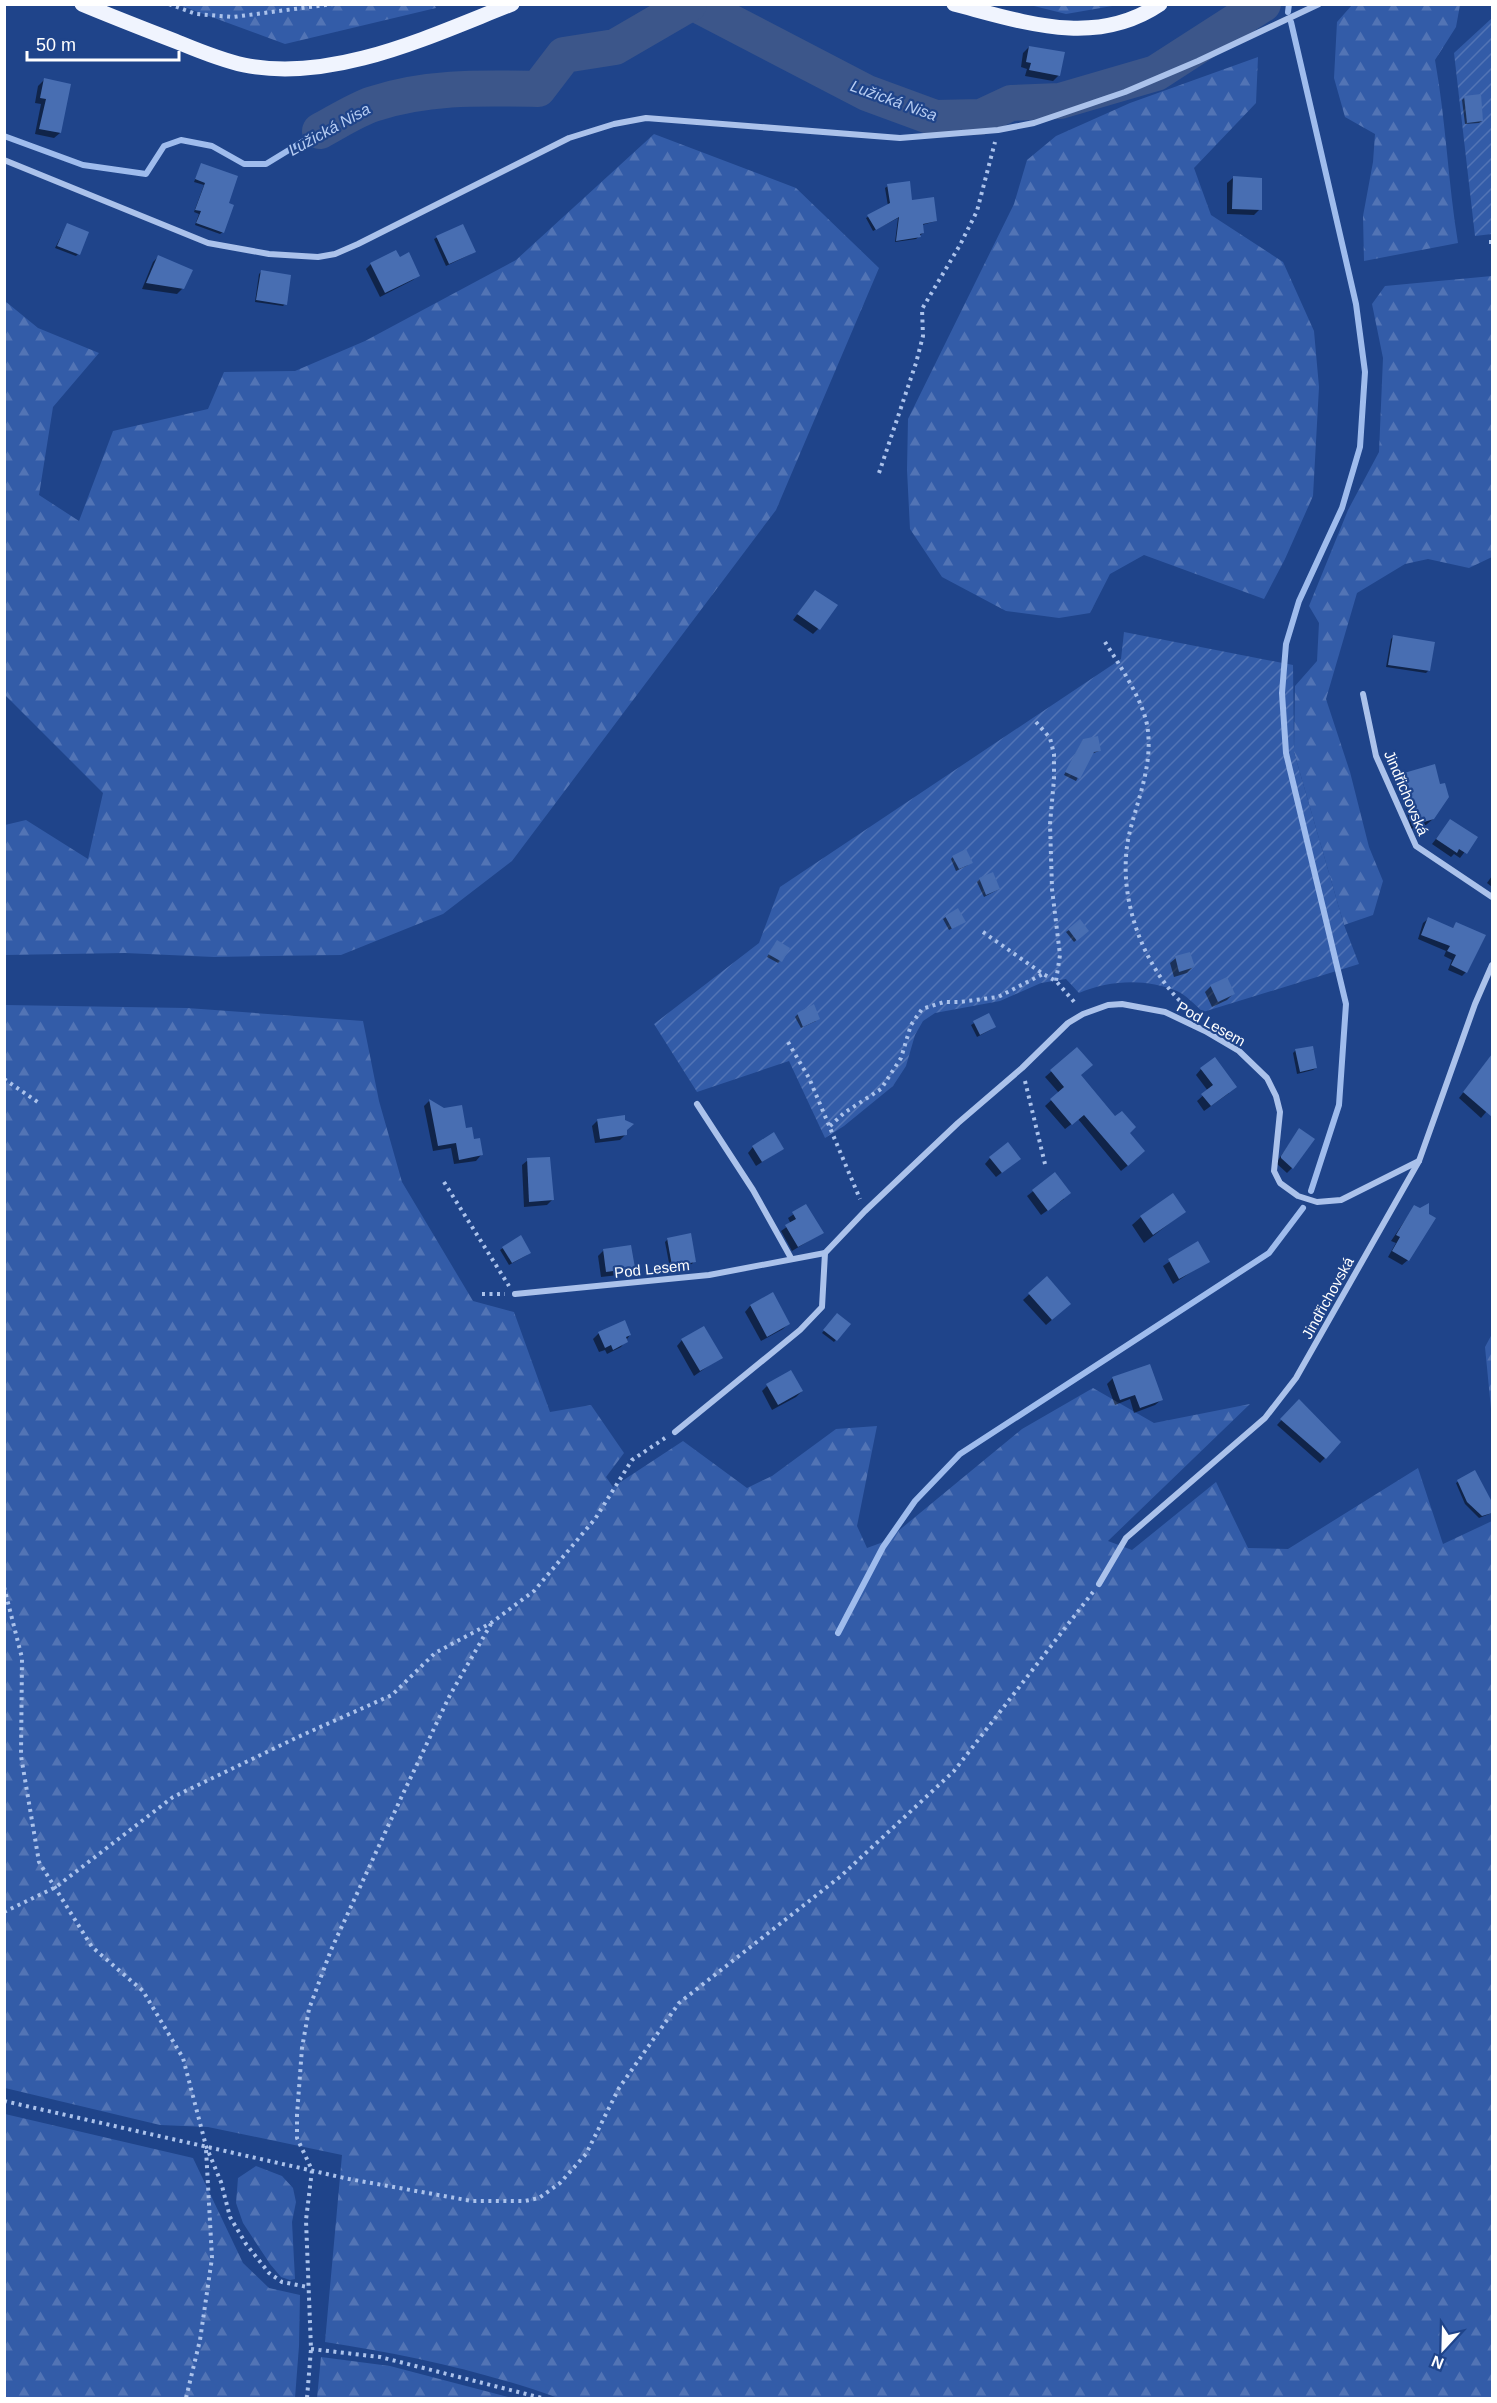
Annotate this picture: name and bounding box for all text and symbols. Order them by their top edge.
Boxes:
scale bar [27,24,178,62]
text: 50 m [36,35,76,55]
water label: Lužická Nisa [848,77,939,124]
water label: Lužická Nisa [285,100,373,159]
street label: Jindřichovská [1381,748,1432,839]
street label: Pod Lesem [1174,998,1249,1049]
street label: Jindřichovská [1298,1253,1357,1342]
street label: Pod Lesem [613,1256,691,1281]
north arrow [1413,2319,1473,2379]
text: N [1429,2352,1446,2372]

